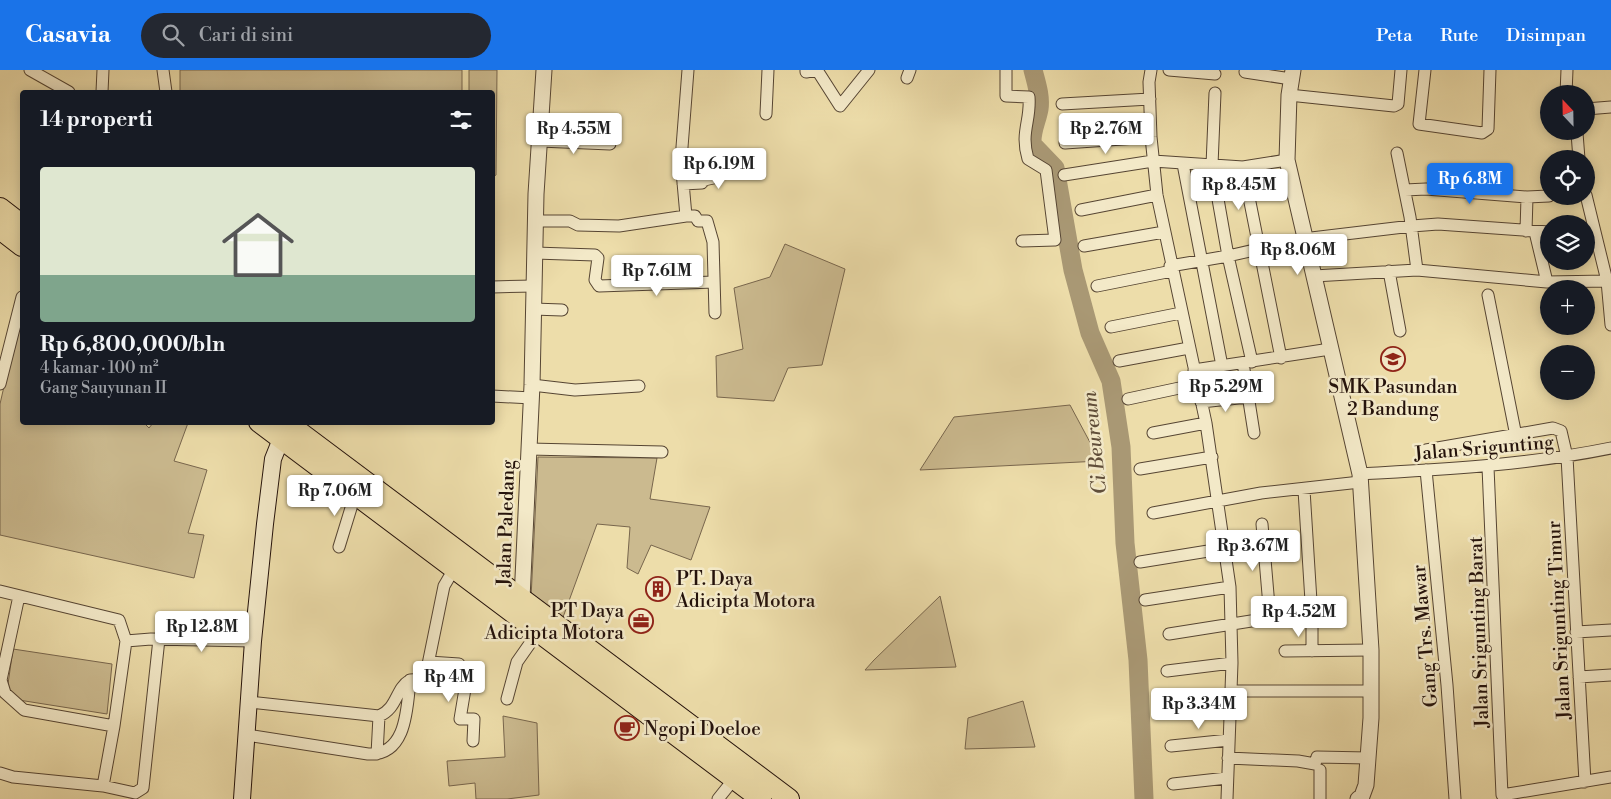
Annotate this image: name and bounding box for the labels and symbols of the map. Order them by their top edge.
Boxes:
north arrow [1540,85,1595,140]
pin: Rp 4.55M [522,112,626,155]
pin: Rp 2.76M [1054,112,1158,155]
pin: Rp 6.19M [667,148,771,190]
pin: Rp 6.8M [1424,162,1516,205]
pin: Rp 8.45M [1187,168,1291,211]
pin: Rp 8.06M [1246,234,1350,276]
pin: Rp 7.61M [605,254,709,297]
school or university icon: SMK Pasundan 2 Bandung [1380,346,1406,372]
pin: Rp 5.29M [1174,370,1278,413]
place label: SMK Pasundan 2 Bandung [1328,375,1458,421]
water label: Ci Beureum [1078,389,1113,496]
street label: Jalan Srigunting [1412,430,1555,466]
street label: Jalan Paledang [492,459,520,588]
pin: Rp 7.06M [283,474,387,517]
street label: Jalan Srigunting Timur [1542,520,1576,721]
pin: Rp 3.67M [1201,530,1305,572]
street label: Jalan Srigunting Barat [1464,536,1494,729]
street label: Gang Trs. Mawar [1407,563,1443,708]
place label: PT. Daya Adicipta Motora [675,567,816,613]
building icon: PT. Daya Adicipta Motora [645,576,671,602]
pin: Rp 4.52M [1247,596,1351,638]
place label: PT Daya Adicipta Motora [484,599,624,645]
office icon: PT Daya Adicipta Motora [628,608,654,634]
pin: Rp 12.8M [150,610,254,653]
pin: Rp 4M [414,660,484,703]
pin: Rp 3.34M [1147,688,1251,730]
cafe icon: Ngopi Doeloe [614,715,640,741]
place label: Ngopi Doeloe [644,717,761,741]

